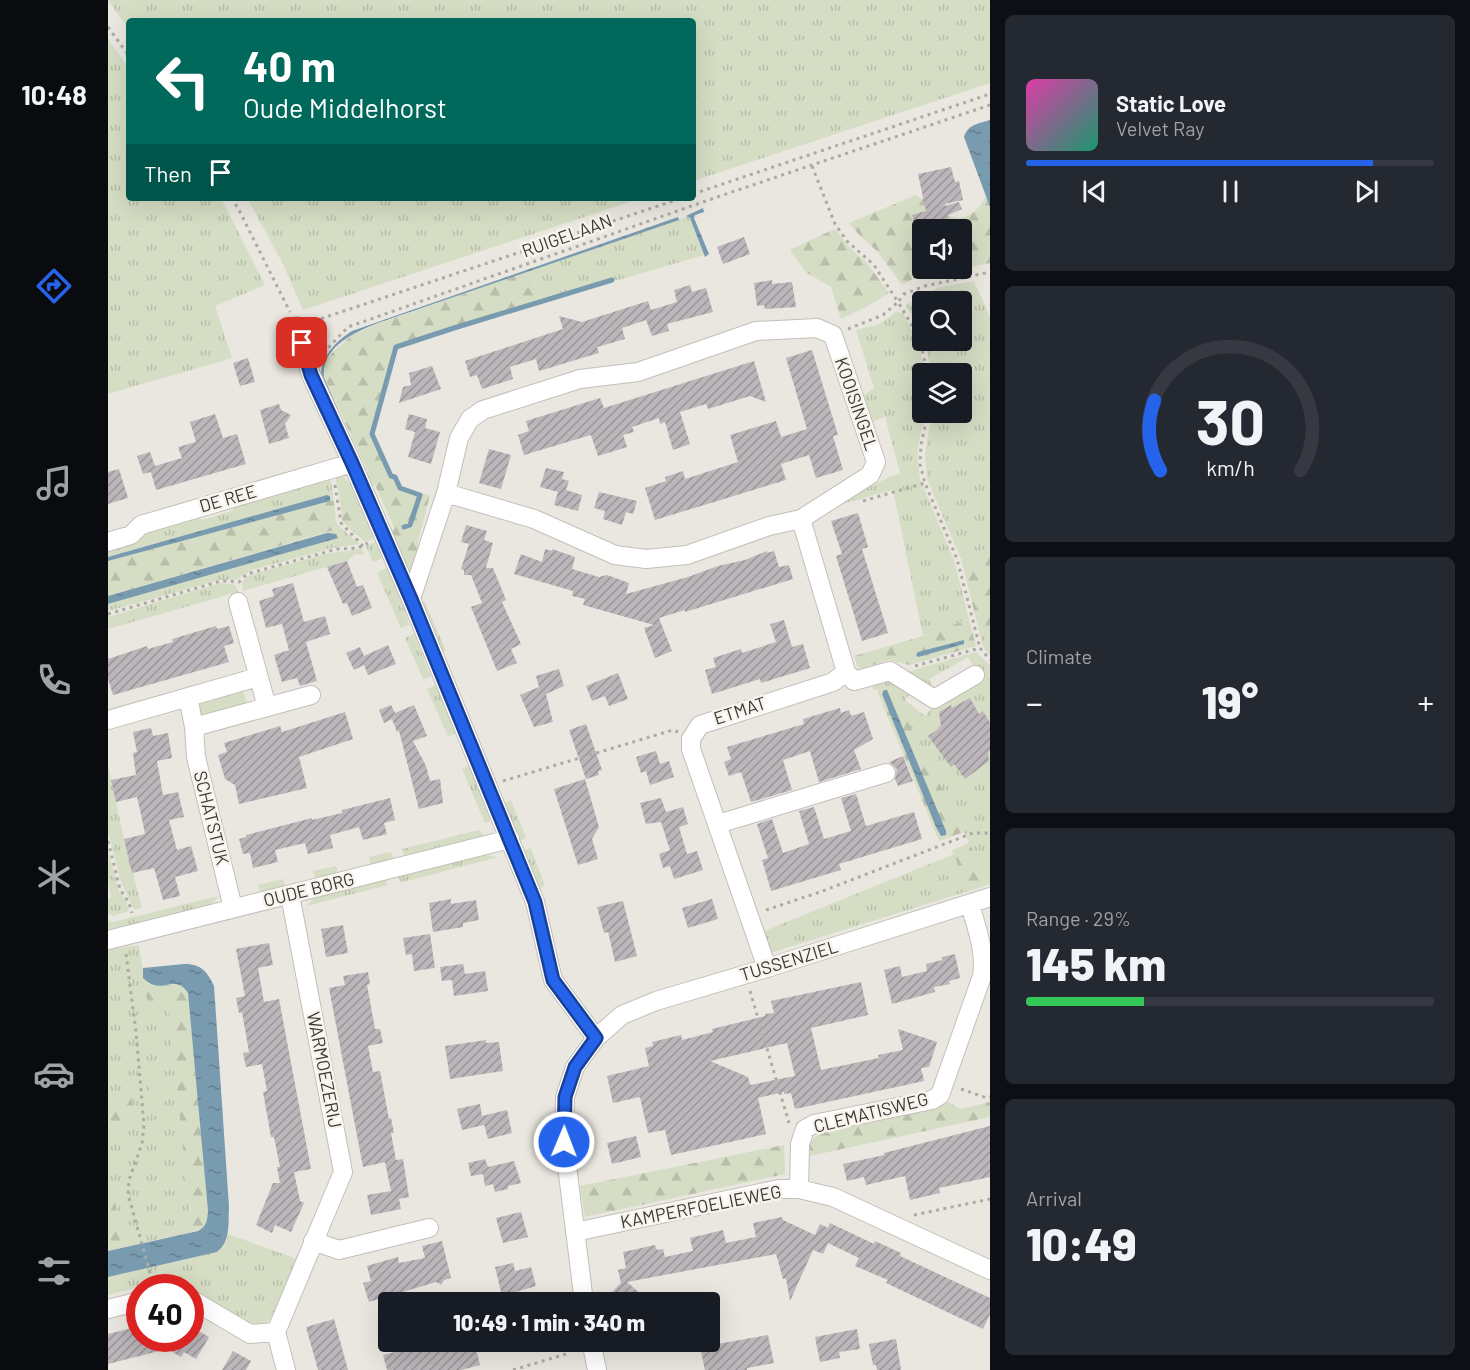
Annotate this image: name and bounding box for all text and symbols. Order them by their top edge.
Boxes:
text: 40 m [243,40,336,90]
icon: left [144,42,222,120]
text: 10:48 [21,78,87,110]
text: Static Love [1116,90,1226,116]
text: Oude Middelhorst [243,91,447,123]
text: Velvet Ray [1116,116,1205,140]
icon: arrive [204,156,237,189]
text: Then [144,160,192,186]
icon: previous [1078,175,1111,208]
icon: pause [1214,175,1247,208]
icon: next [1350,175,1383,208]
street label: RUIGELAAN [519,209,615,262]
map controls [912,219,972,423]
button: sound [912,219,972,279]
icon: directions [33,265,75,307]
button: search [912,291,972,351]
pin [276,317,327,368]
icon: arrive [285,326,318,359]
street label: KOOISINGEL [831,354,883,453]
button: layers [912,363,972,423]
text: 30 [1195,383,1265,457]
text: km/h [1206,455,1254,480]
icon: music [33,462,75,504]
street label: DE REE [197,479,259,517]
text: Climate [1026,644,1092,668]
icon: phone [33,659,75,701]
text: 19° [1202,674,1258,728]
text: − [1026,682,1043,722]
text: + [1418,682,1434,722]
street label: ETMAT [711,691,769,729]
street label: SCHATSTUK [190,768,234,867]
icon: climate [33,856,75,898]
street label: OUDE BORG [261,867,357,911]
text: Range · 29% [1026,906,1131,930]
street label: TUSSENZIEL [737,935,841,985]
text: 145 km [1026,936,1166,990]
street label: WARMOEZERIJ [303,1010,347,1130]
icon: car [33,1053,75,1095]
street label: CLEMATISWEG [811,1087,930,1137]
position arrow [532,1110,596,1174]
street label: KAMPERFOELIEWEG [618,1180,783,1232]
text: Arrival [1026,1186,1082,1210]
text: 10:49 [1026,1216,1137,1270]
icon: filters [33,1250,75,1292]
speed limit sign: 40 [126,1274,204,1352]
text: 10:49 · 1 min · 340 m [453,1309,645,1335]

